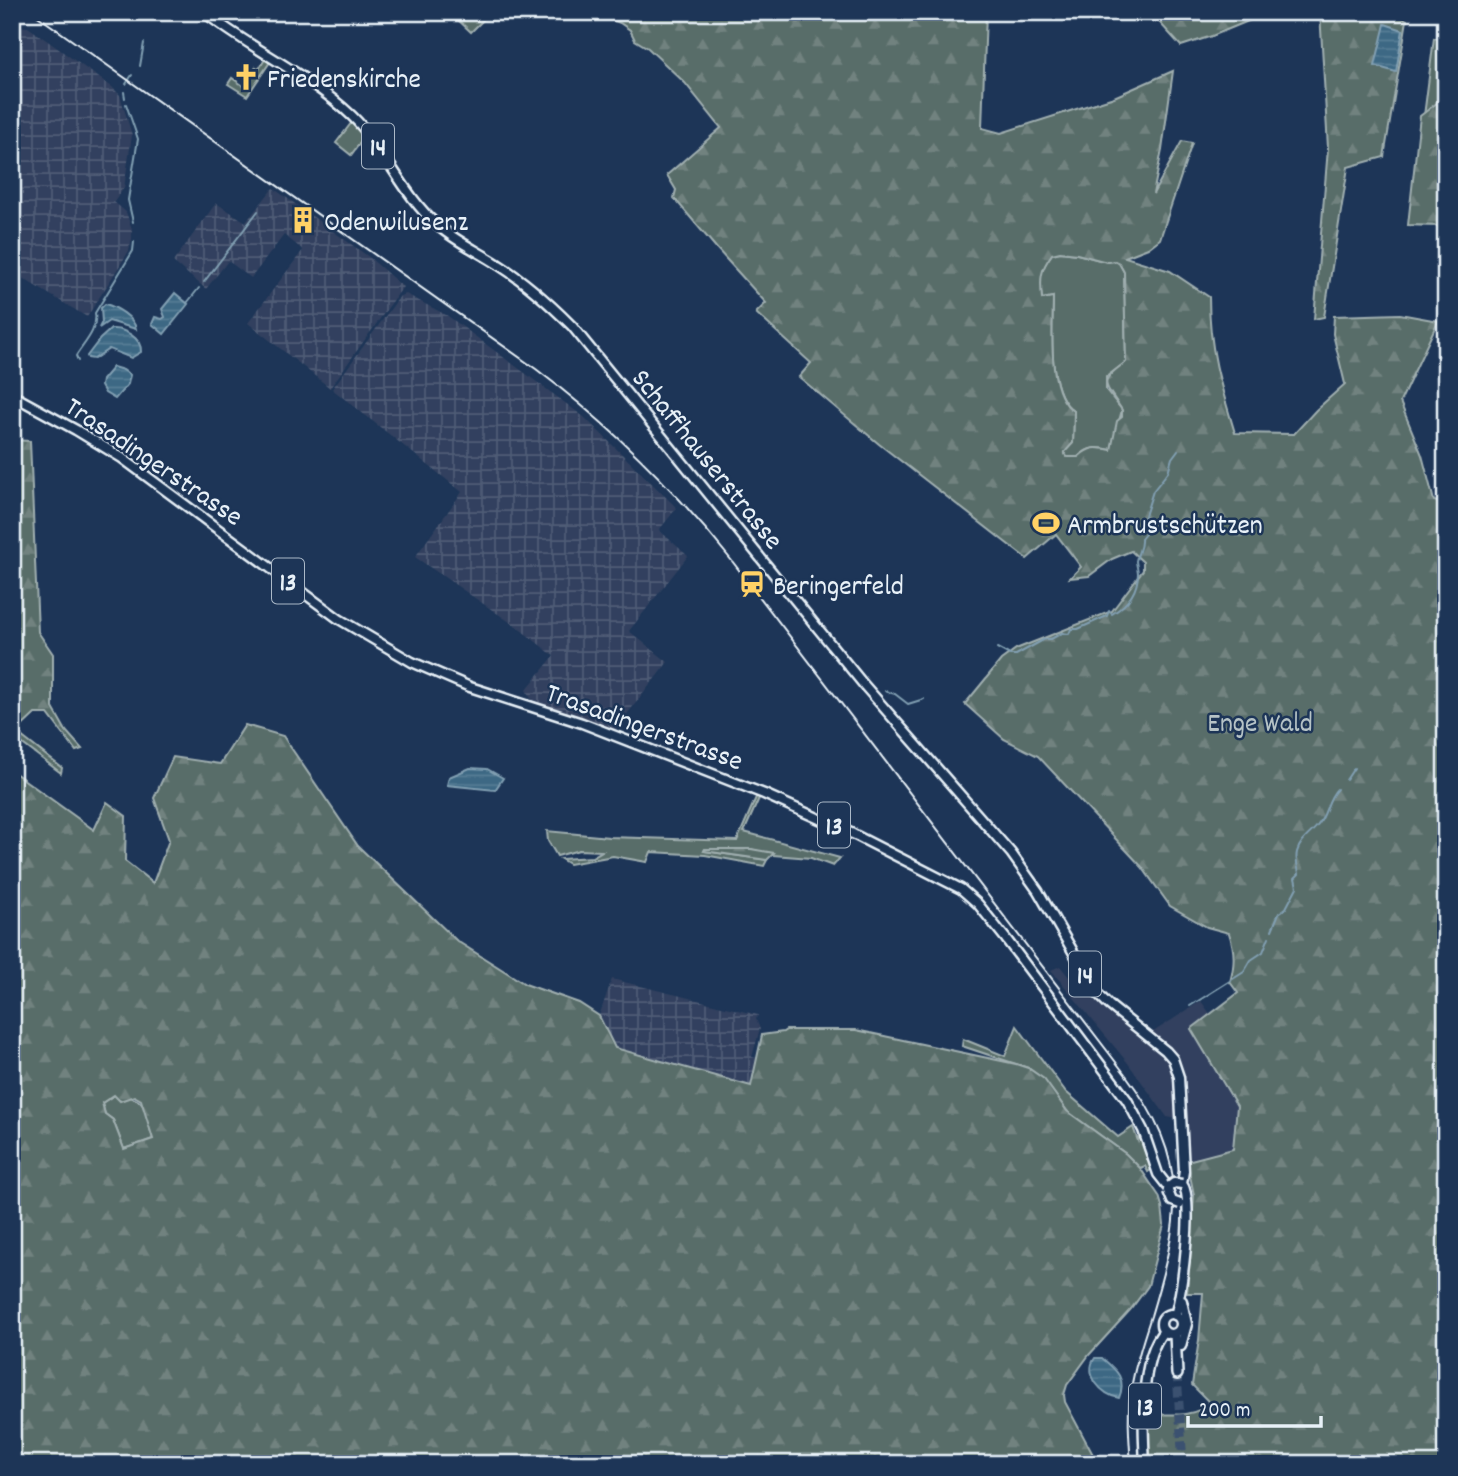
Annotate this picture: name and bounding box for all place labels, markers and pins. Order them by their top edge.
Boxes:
church icon: Friedenskirche [231,62,261,92]
place label: Friedenskirche [267,62,421,102]
building icon: Odenwilusenz [288,205,318,235]
place label: Odenwilusenz [324,205,468,245]
sports icon: Armbrustschützen [1031,508,1061,538]
place label: Armbrustschützen [1067,508,1263,548]
station icon: Beringerfeld [737,569,767,599]
place label: Beringerfeld [773,569,904,609]

